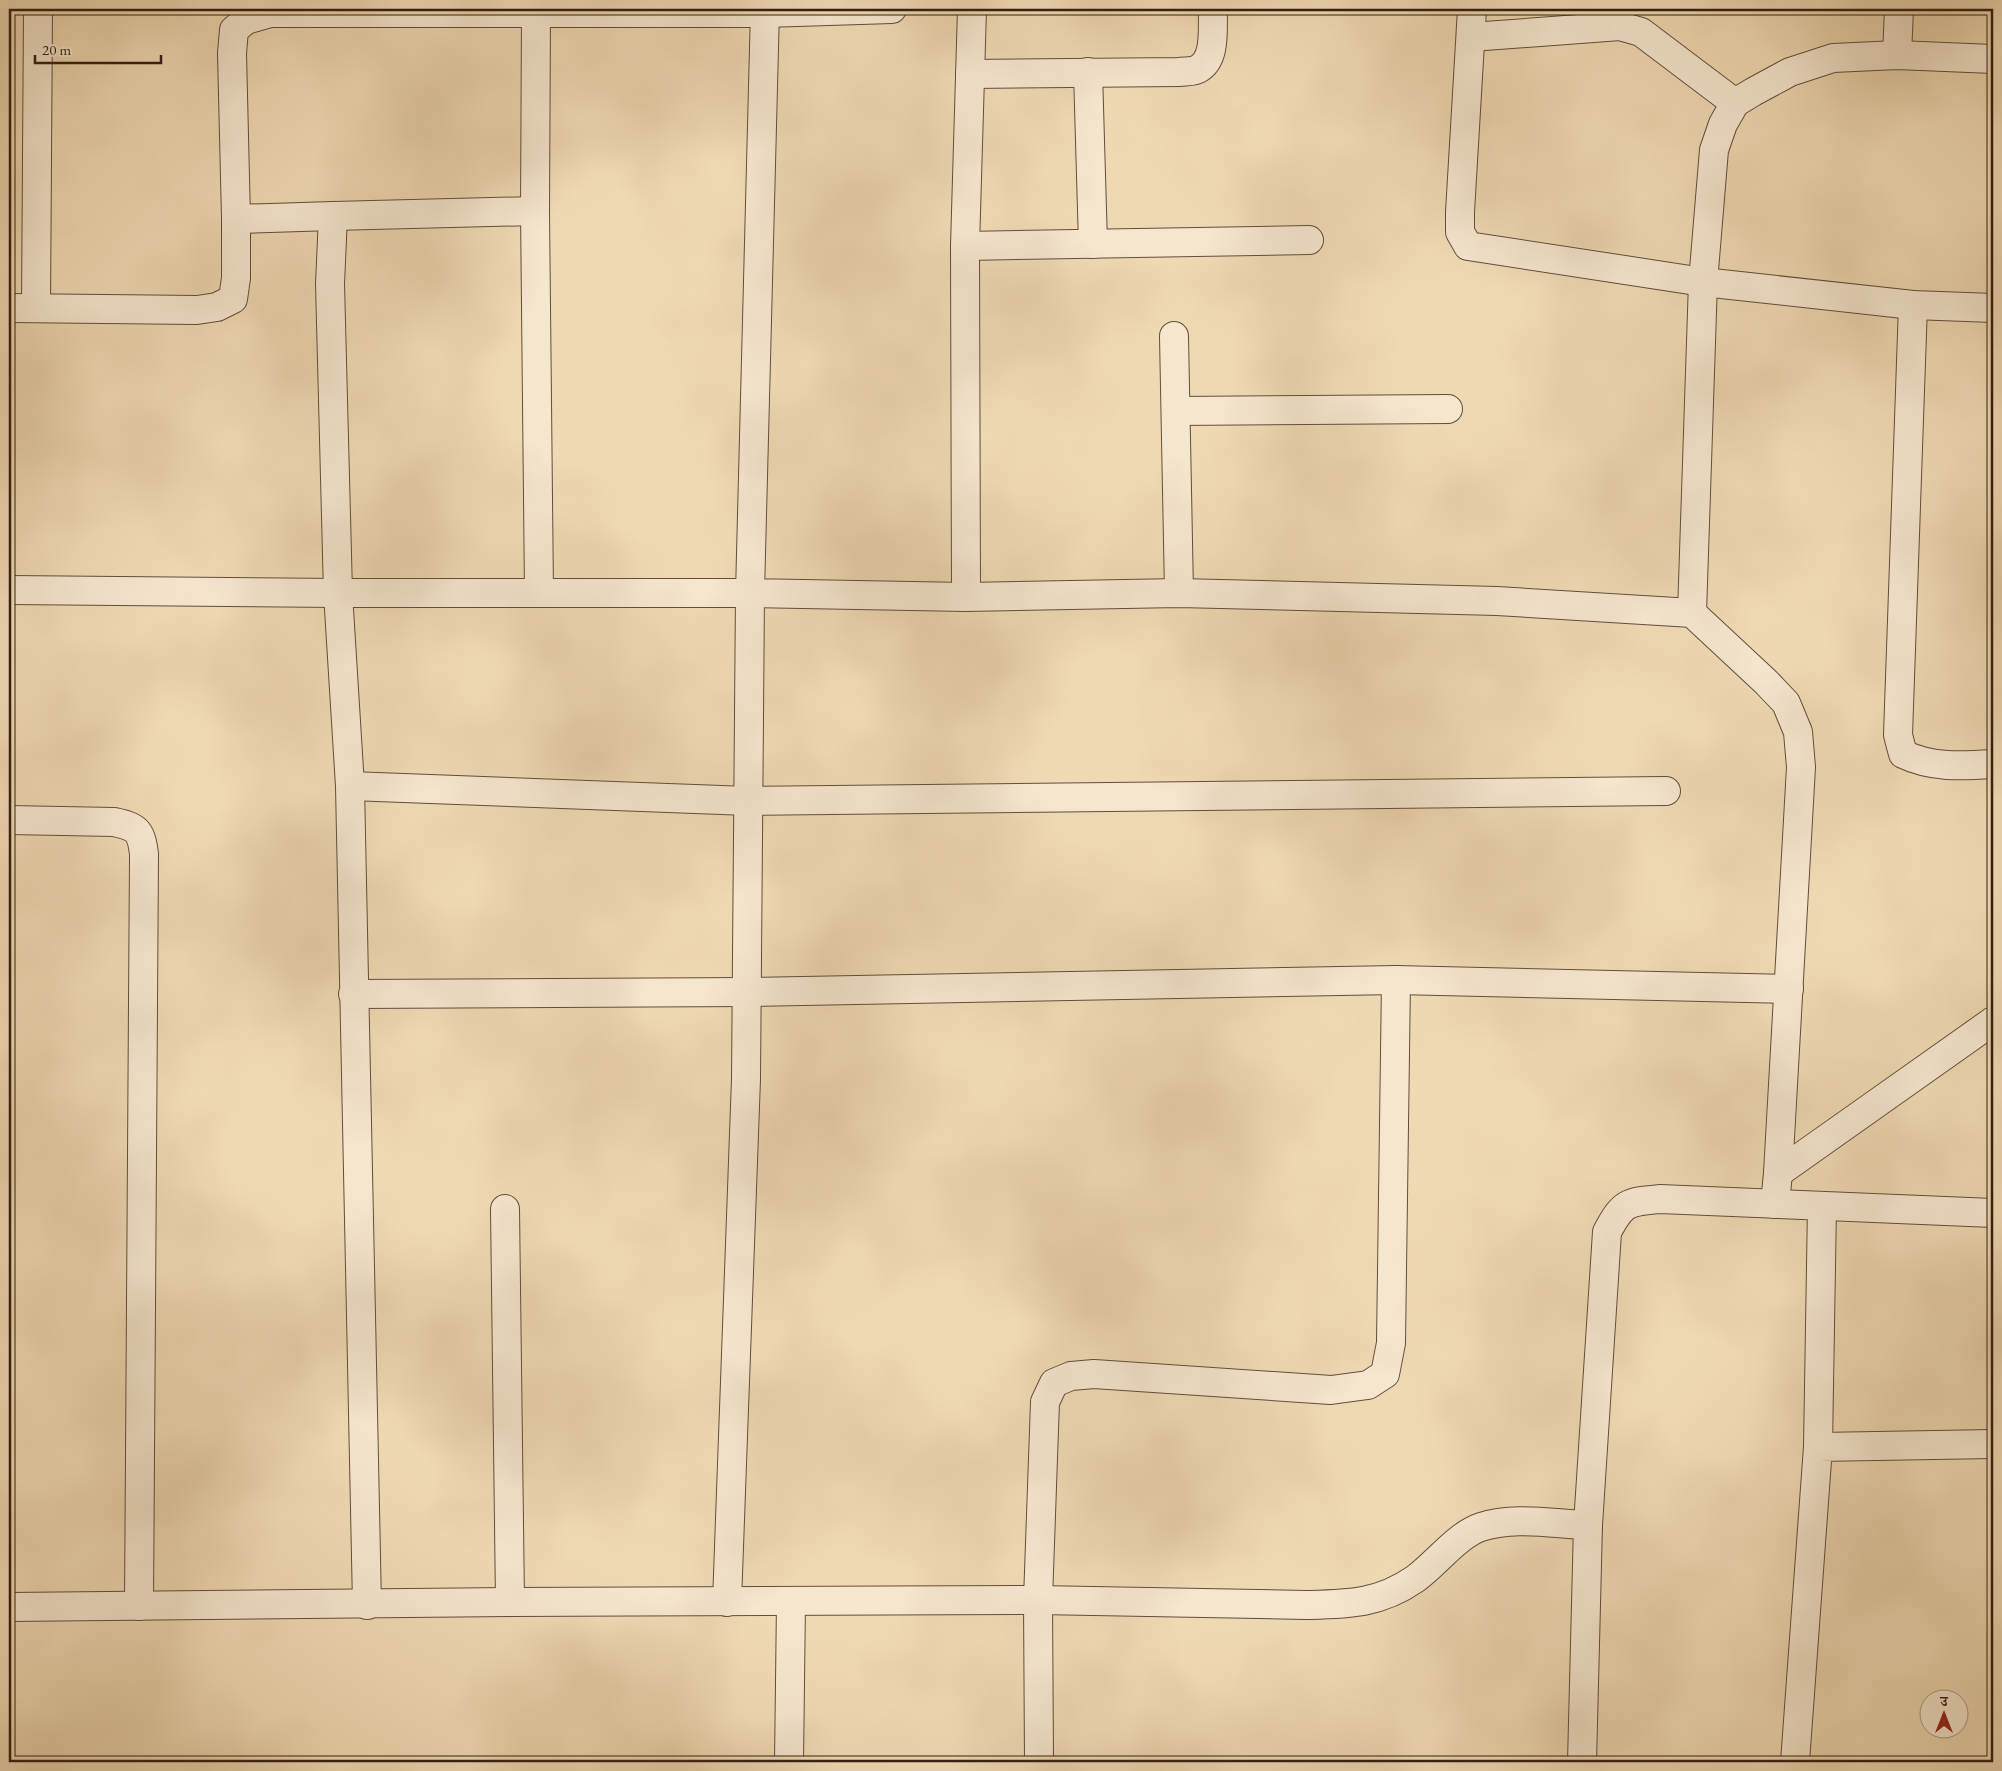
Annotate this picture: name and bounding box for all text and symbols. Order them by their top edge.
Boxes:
scale bar [35,32,161,64]
text: 20 m [42,40,71,59]
north arrow [1920,1688,1970,1738]
text: उ [1939,1692,1948,1710]

